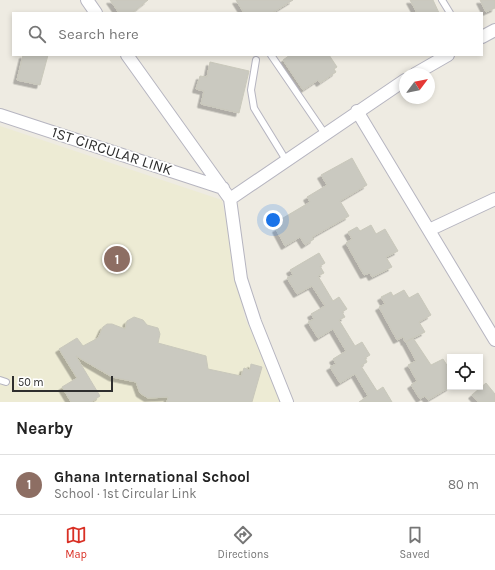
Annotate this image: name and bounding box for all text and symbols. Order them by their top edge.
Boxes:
search box [12,12,483,56]
icon: search [26,23,48,45]
text: Search here [58,25,139,43]
north arrow [399,68,435,104]
street label: 1ST CIRCULAR LINK [49,123,175,179]
your location [263,210,283,230]
pin: 1 [104,244,130,274]
map controls [447,354,483,390]
button: locate [447,354,483,390]
scale bar [12,374,113,393]
text: 50 m [18,376,44,389]
text: Nearby [16,418,73,438]
text: Ghana International School [54,468,250,486]
text: 1 [27,477,31,492]
text: 80 m [448,477,479,492]
text: School · 1st Circular Link [54,486,197,501]
tab: Map [65,524,87,561]
tab: Directions [217,524,269,561]
tab: Saved [399,524,430,561]

